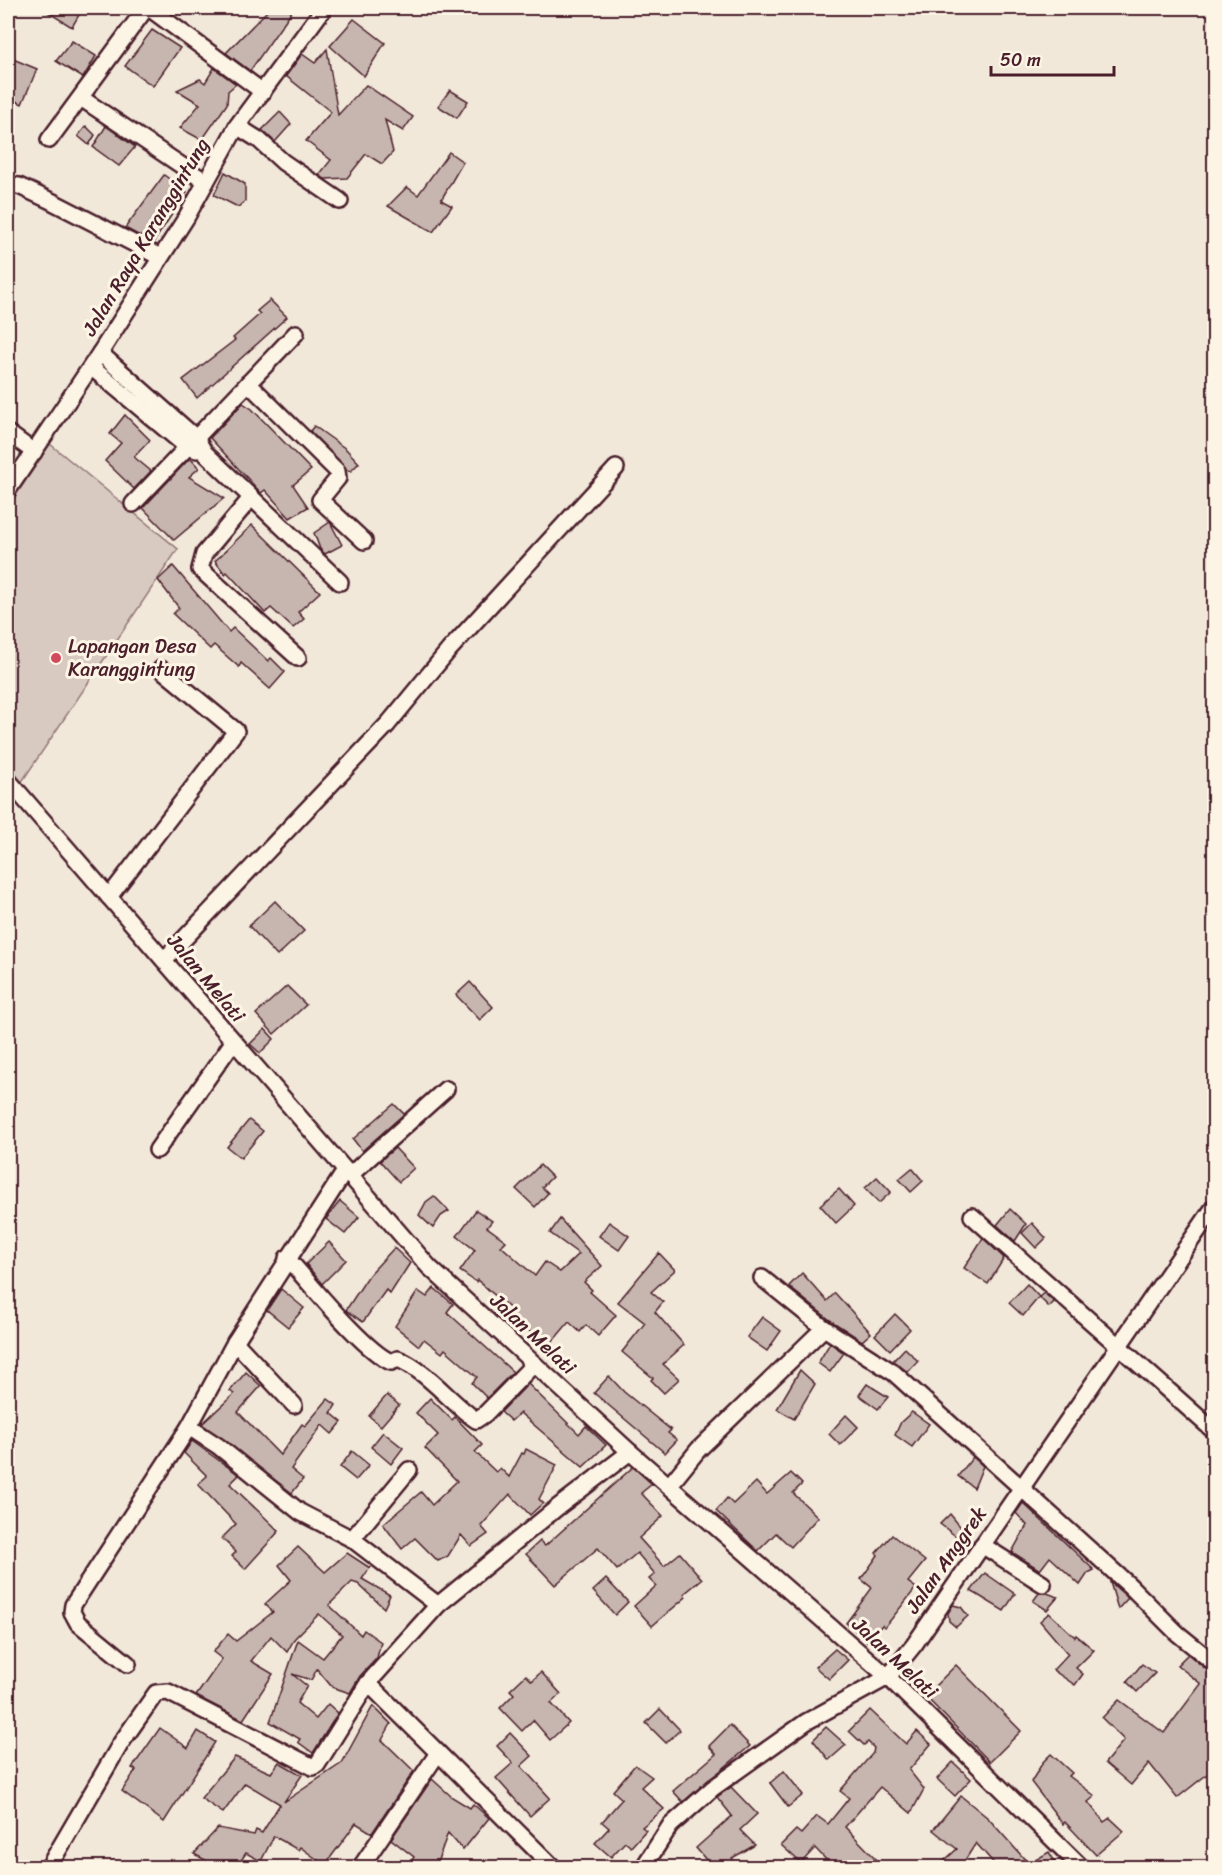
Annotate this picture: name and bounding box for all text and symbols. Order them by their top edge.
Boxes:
scale bar [991,39,1114,77]
text: 50 m [1000,44,1041,76]
street label: Jalan Raya Karanggintung [72,131,219,344]
place label: Lapangan Desa Karanggintung [68,629,197,687]
marker: Lapangan Desa Karanggintung [49,651,63,665]
street label: Jalan Melati [157,925,255,1032]
street label: Jalan Melati [481,1284,585,1385]
street label: Jalan Anggrek [895,1499,996,1622]
street label: Jalan Melati [843,1608,947,1709]

